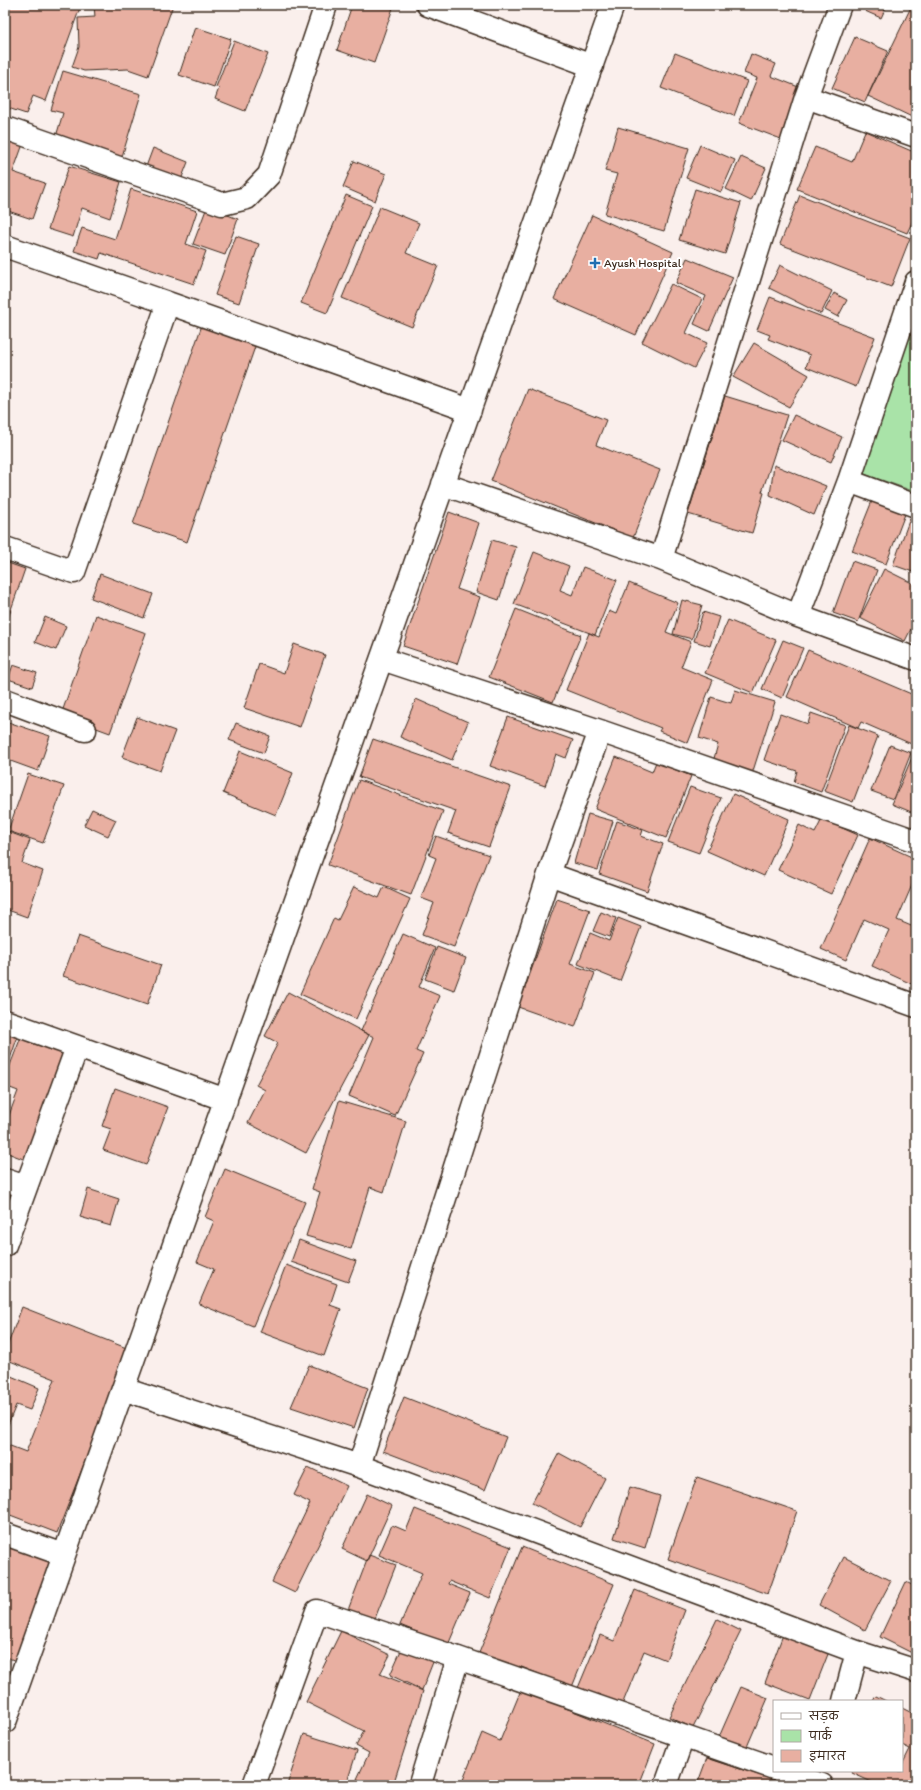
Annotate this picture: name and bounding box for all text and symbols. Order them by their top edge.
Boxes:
place label: Ayush Hospital [604,256,682,270]
marker: Ayush Hospital [589,257,601,269]
legend [773,1700,903,1772]
text: सड़क [808,1709,840,1724]
text: पार्क [808,1726,833,1743]
text: इमारत [809,1749,847,1763]

